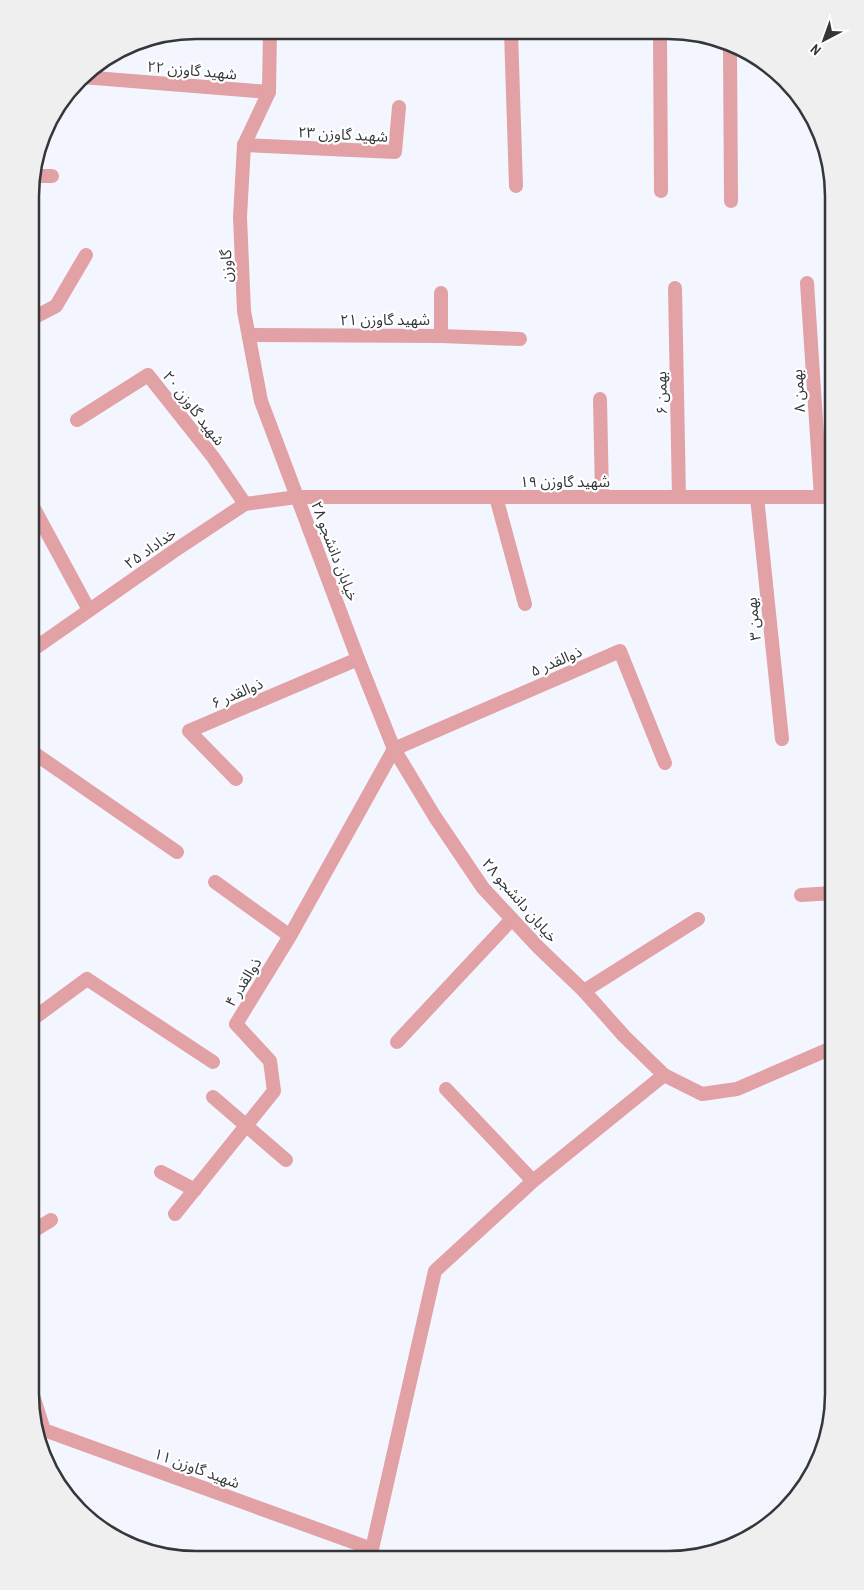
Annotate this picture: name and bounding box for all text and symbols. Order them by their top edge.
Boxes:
north arrow [799,15,849,65]
text: N [806,40,825,59]
street label: شهید گاوزن ۲۲ [146,56,238,84]
street label: شهید گاوزن ۲۳ [298,121,389,147]
street label: گاوزن [215,248,237,283]
street label: شهید گاوزن ۲۱ [340,309,430,330]
street label: شهید گاوزن ۲۰ [158,366,230,450]
street label: بهمن ۸ [786,369,810,413]
street label: بهمن ۶ [650,371,672,415]
street label: شهید گاوزن ۱۹ [520,471,610,492]
street label: خیابان دانشجو ۲۸ [306,498,364,604]
street label: خداداد ۲۵ [120,522,180,573]
street label: بهمن ۳ [740,596,766,642]
street label: ذوالقدر ۵ [527,641,585,681]
street label: ذوالقدر ۶ [208,673,266,713]
street label: خیابان دانشجو ۲۸ [477,853,563,947]
street label: ذوالقدر ۴ [220,953,266,1011]
street label: شهید گاوزن ۱۱ [151,1443,243,1493]

